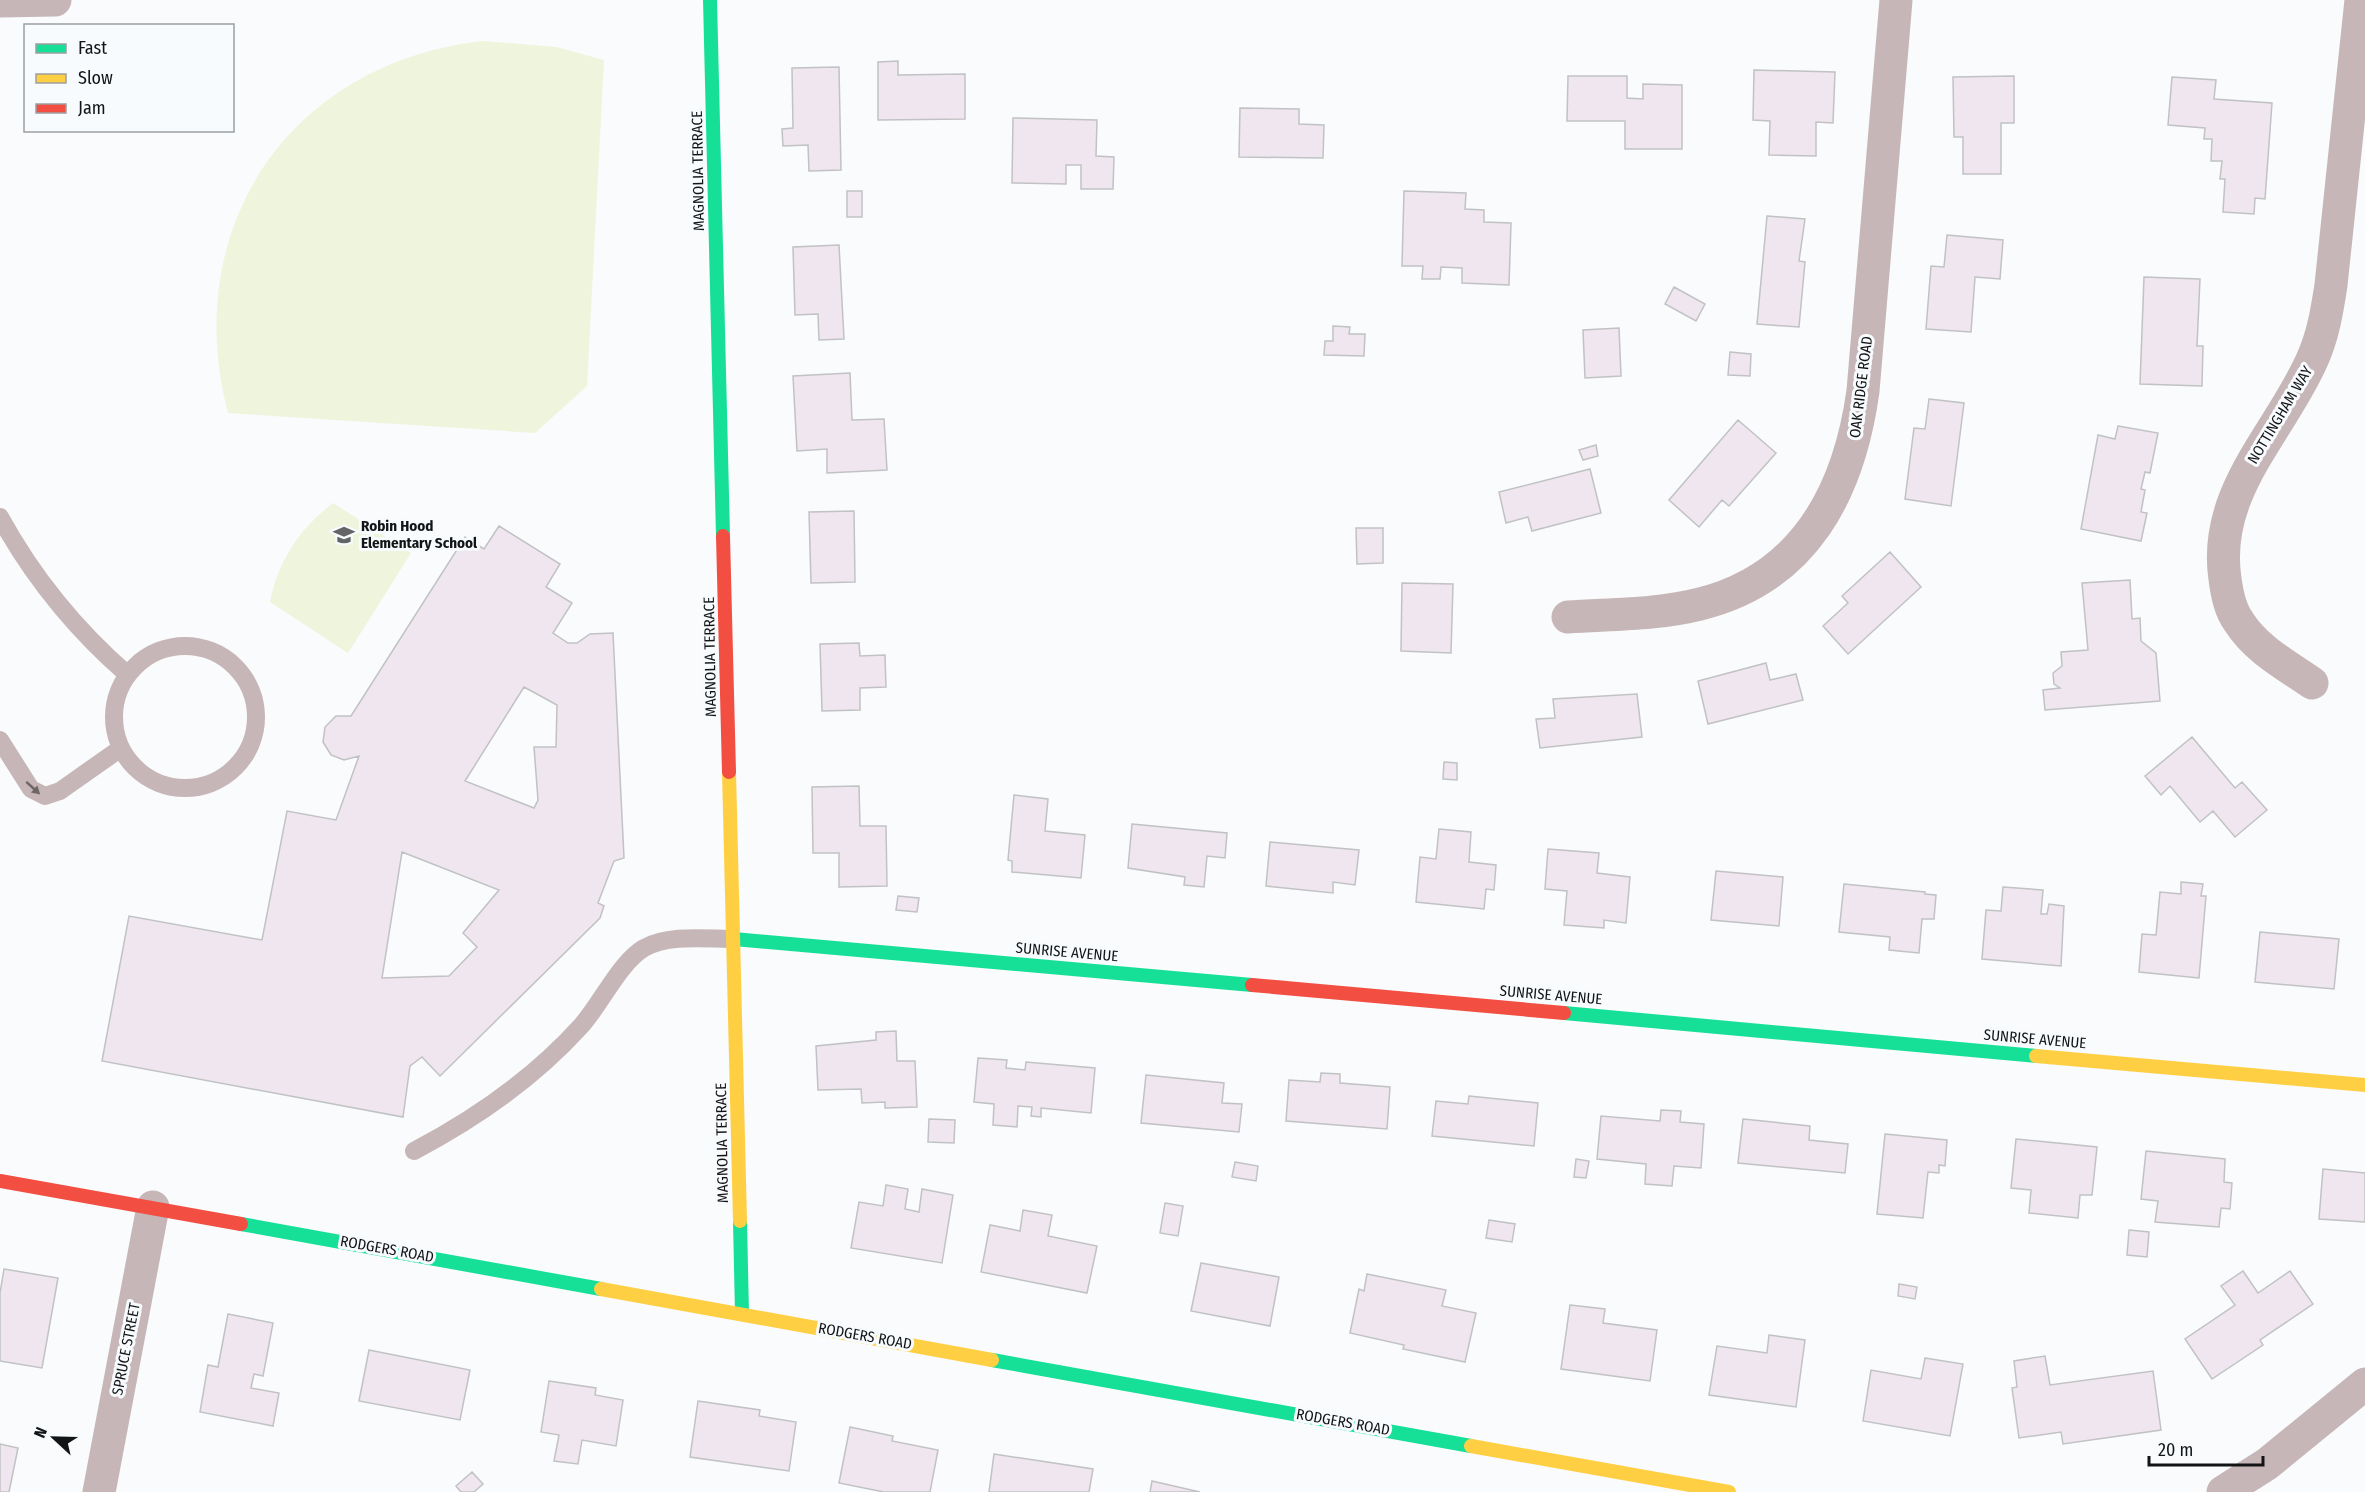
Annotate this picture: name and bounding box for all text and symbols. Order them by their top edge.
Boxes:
legend [24,24,234,132]
text: Fast [78,37,107,59]
text: Slow [78,67,113,89]
text: Jam [78,97,106,119]
street label: MAGNOLIA TERRACE [688,111,708,231]
street label: OAK RIDGE ROAD [1846,335,1876,439]
street label: NOTTINGHAM WAY [2244,363,2316,467]
place label: Robin Hood Elementary School [361,517,478,552]
school or university icon: Robin Hood Elementary School [332,523,356,547]
street label: MAGNOLIA TERRACE [700,597,720,717]
one-way arrow [25,781,40,794]
street label: SUNRISE AVENUE [1015,939,1119,965]
street label: SUNRISE AVENUE [1499,982,1603,1008]
street label: SUNRISE AVENUE [1983,1026,2087,1052]
street label: MAGNOLIA TERRACE [712,1083,732,1203]
street label: RODGERS ROAD [339,1232,435,1266]
street label: SPRUCE STREET [108,1301,144,1397]
street label: RODGERS ROAD [817,1319,913,1353]
street label: RODGERS ROAD [1295,1405,1391,1439]
north arrow [24,1408,84,1468]
text: N [30,1425,51,1441]
scale bar [2149,1429,2263,1467]
text: 20 m [2158,1439,2193,1461]

